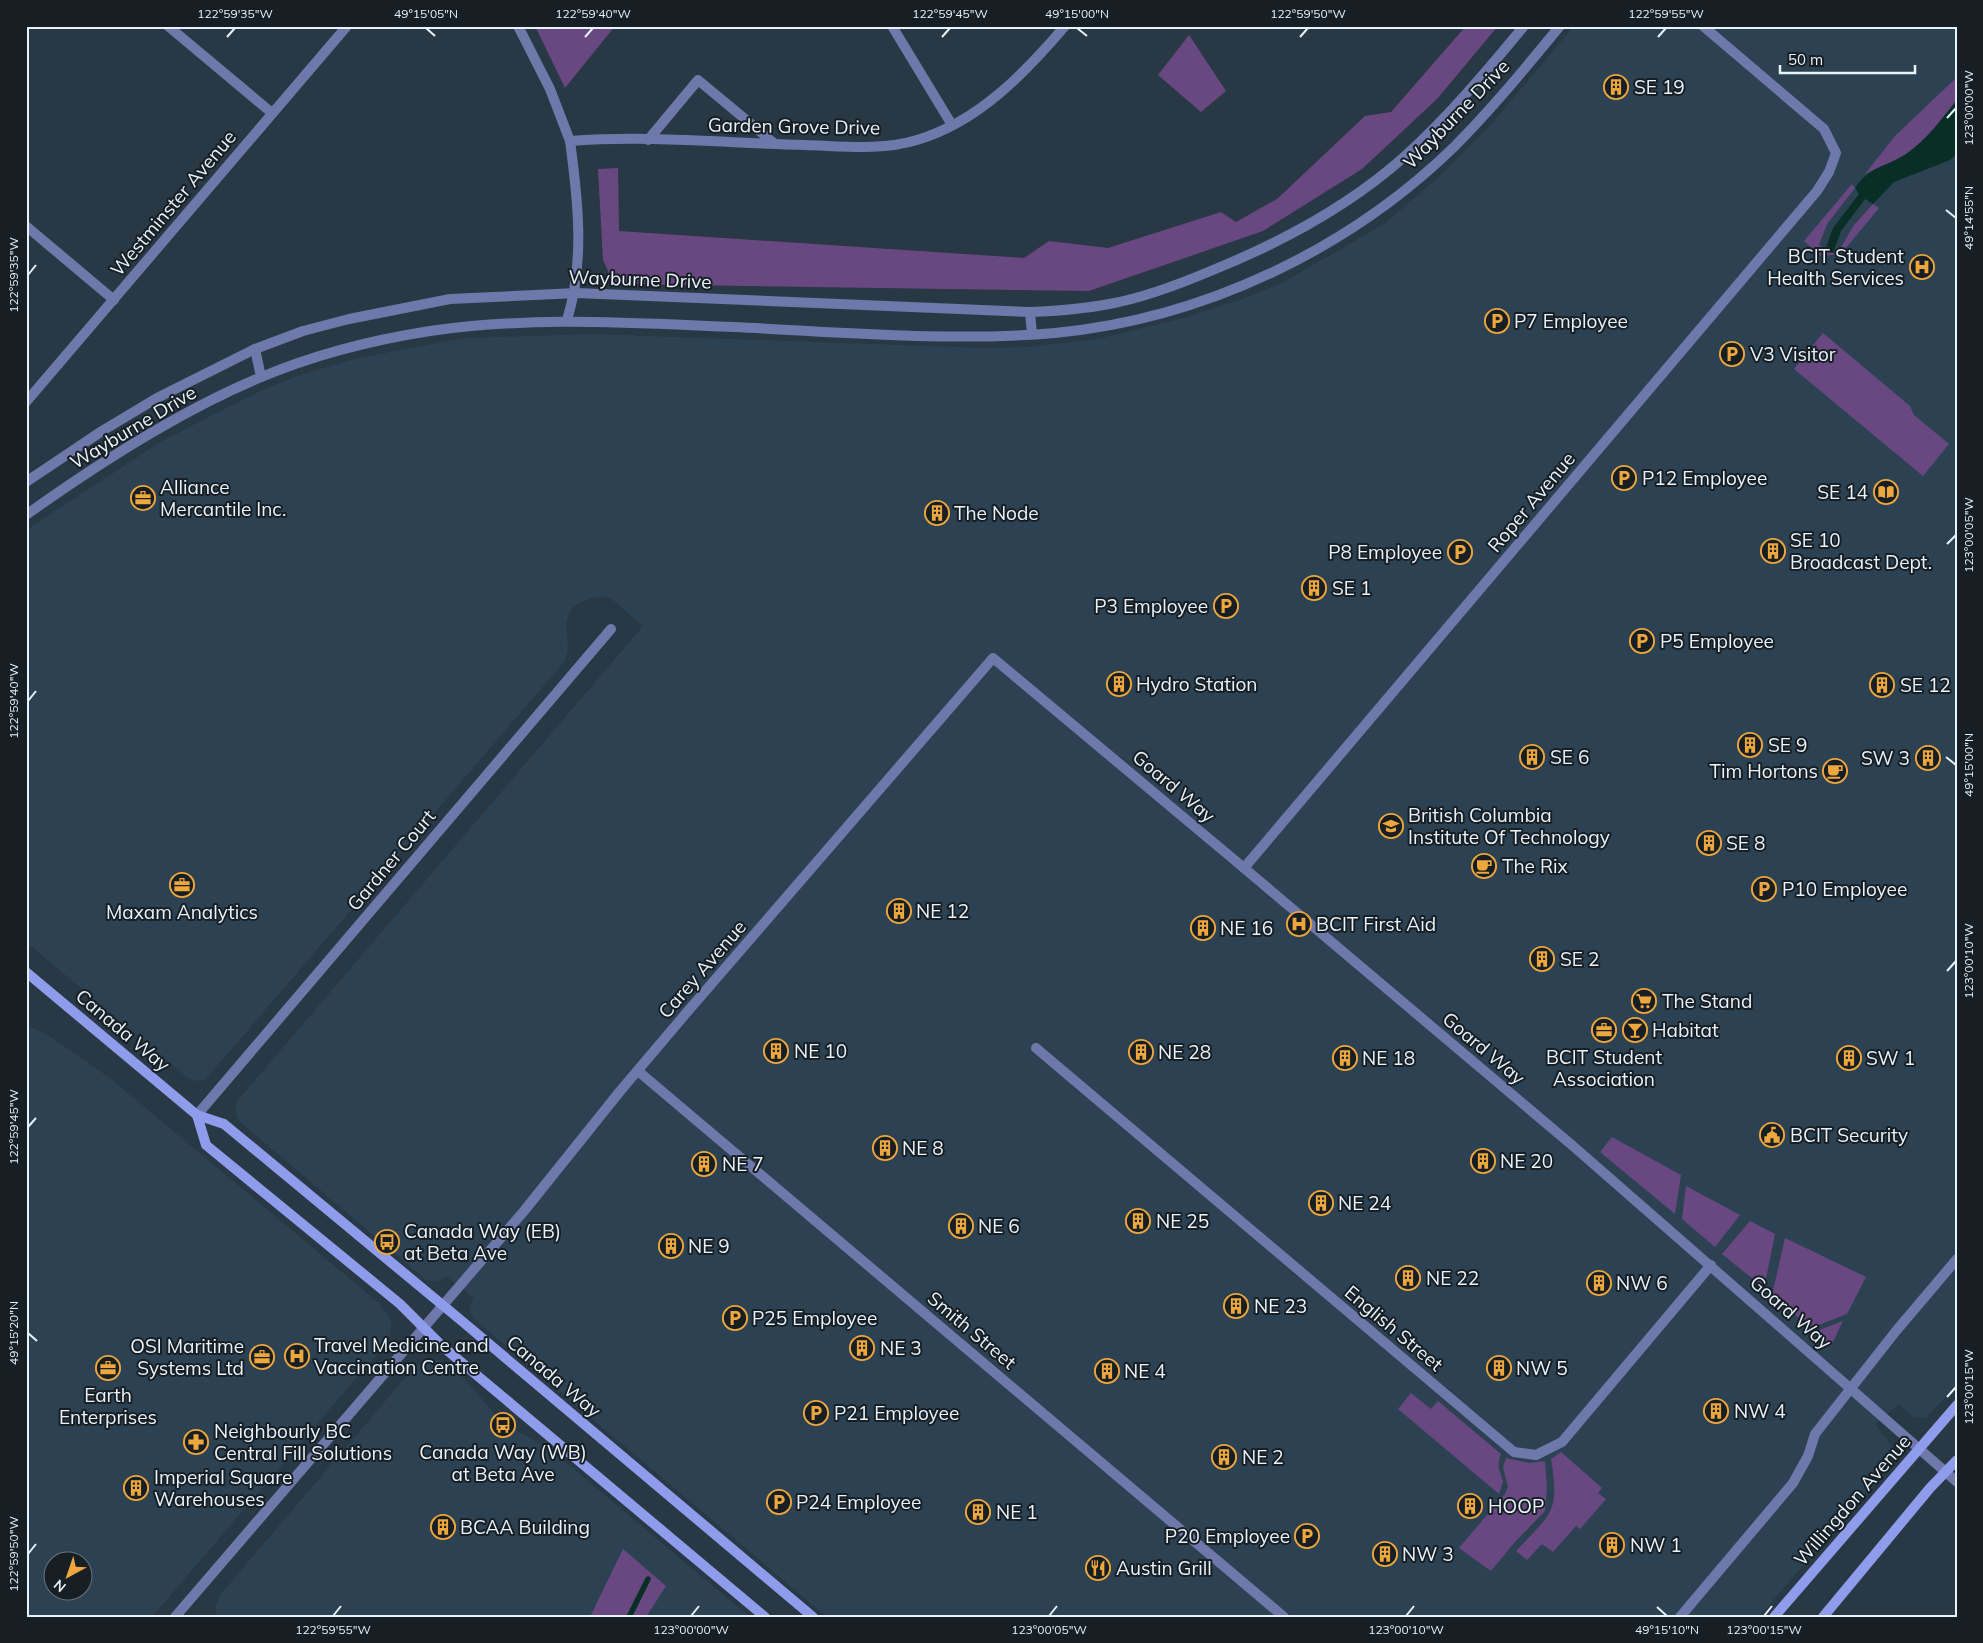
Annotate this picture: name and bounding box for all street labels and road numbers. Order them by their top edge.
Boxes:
street label: Wayburne Drive [1398,54,1514,174]
street label: Garden Grove Drive [708,112,880,140]
street label: Westminster Avenue [105,125,241,281]
street label: Wayburne Drive [568,265,712,293]
street label: Wayburne Drive [66,380,200,474]
street label: Roper Avenue [1482,447,1580,557]
street label: Goard Way [1128,744,1220,828]
street label: Gardner Court [342,804,441,916]
street label: Carey Avenue [653,915,751,1023]
street label: Canada Way [71,984,175,1076]
street label: Goard Way [1438,1006,1530,1090]
street label: Goard Way [1745,1270,1837,1354]
street label: English Street [1340,1280,1448,1376]
street label: Smith Street [923,1286,1021,1374]
street label: Canada Way [502,1330,606,1422]
street label: Willingdon Avenue [1788,1429,1916,1571]

